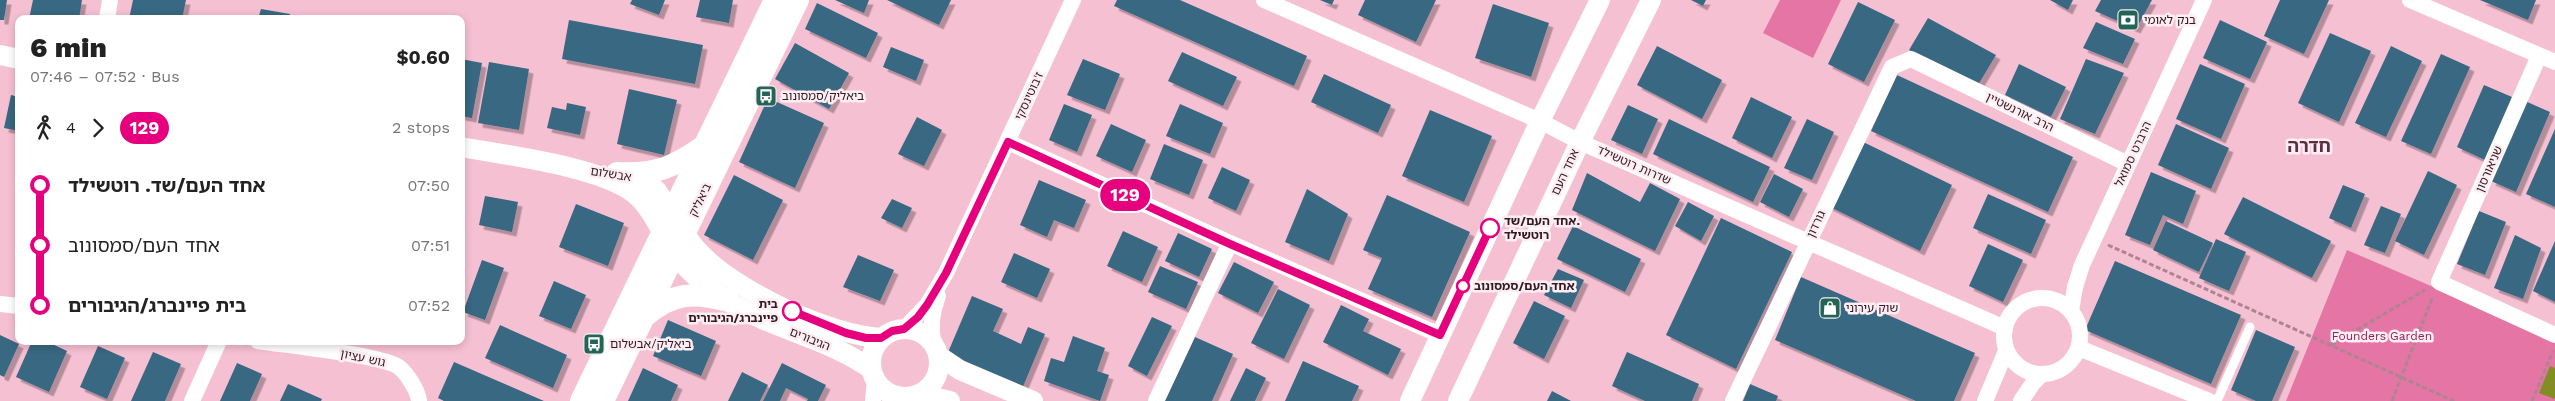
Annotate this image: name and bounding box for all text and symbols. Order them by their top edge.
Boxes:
bank icon: בנק לאומי [2116,8,2140,32]
place label: בנק לאומי [2144,13,2196,27]
text: 6 min [30,31,107,64]
text: $0.60 [396,46,450,69]
text: 07:46 – 07:52 · Bus [30,67,180,86]
street label: ז'בוטינסקי [1012,70,1046,122]
bus stop icon: ביאליק/סמסונוב [754,84,778,108]
place label: ביאליק/סמסונוב [782,89,864,103]
street label: הרב אורנשטיין [1984,90,2056,134]
icon: walk [30,114,58,142]
icon: forward [84,114,112,142]
text: 129 [130,117,159,138]
text: 4 [66,118,76,137]
text: 2 stops [392,118,450,137]
street label: הרברט סמואל [2112,119,2154,189]
district label: חדרה [2287,135,2331,156]
street label: שדרות רוטשילד [1595,142,1673,188]
street label: שניאורסון [2473,144,2505,194]
street label: אחד העם [1548,146,1582,197]
street label: אבשלום [590,164,633,184]
text: אחד העם/שד. רוטשילד [68,174,265,197]
text: 07:50 [407,176,450,195]
line badge: 129 [1096,179,1154,211]
street label: ביאליק [686,181,714,219]
text: 129 [1110,184,1140,205]
street label: גורדון [1804,208,1829,240]
place label: אחד העם/שד. רוטשילד [1504,214,1580,242]
marker: אחד העם/שד. רוטשילד [1480,218,1500,238]
text: אחד העם/סמסונוב [68,234,220,257]
text: 07:51 [411,236,450,255]
marker: אחד העם/סמסונוב [1456,279,1470,293]
place label: אחד העם/סמסונוב [1474,279,1575,293]
text: בית פיינברג/הגיבורים [68,294,246,317]
text: 07:52 [408,296,450,315]
shop icon: שוק עירוני [1818,296,1842,320]
place label: בית פיינברג/הגיבורים [688,297,778,325]
marker: בית פיינברג/הגיבורים [782,301,802,321]
place label: שוק עירוני [1846,301,1898,315]
street label: הגיבורים [788,325,832,353]
park label: Founders Garden [2332,329,2432,343]
bus stop icon: ביאליק/אבשלום [582,332,606,356]
place label: ביאליק/אבשלום [610,337,692,351]
street label: גוש עציון [339,346,387,370]

